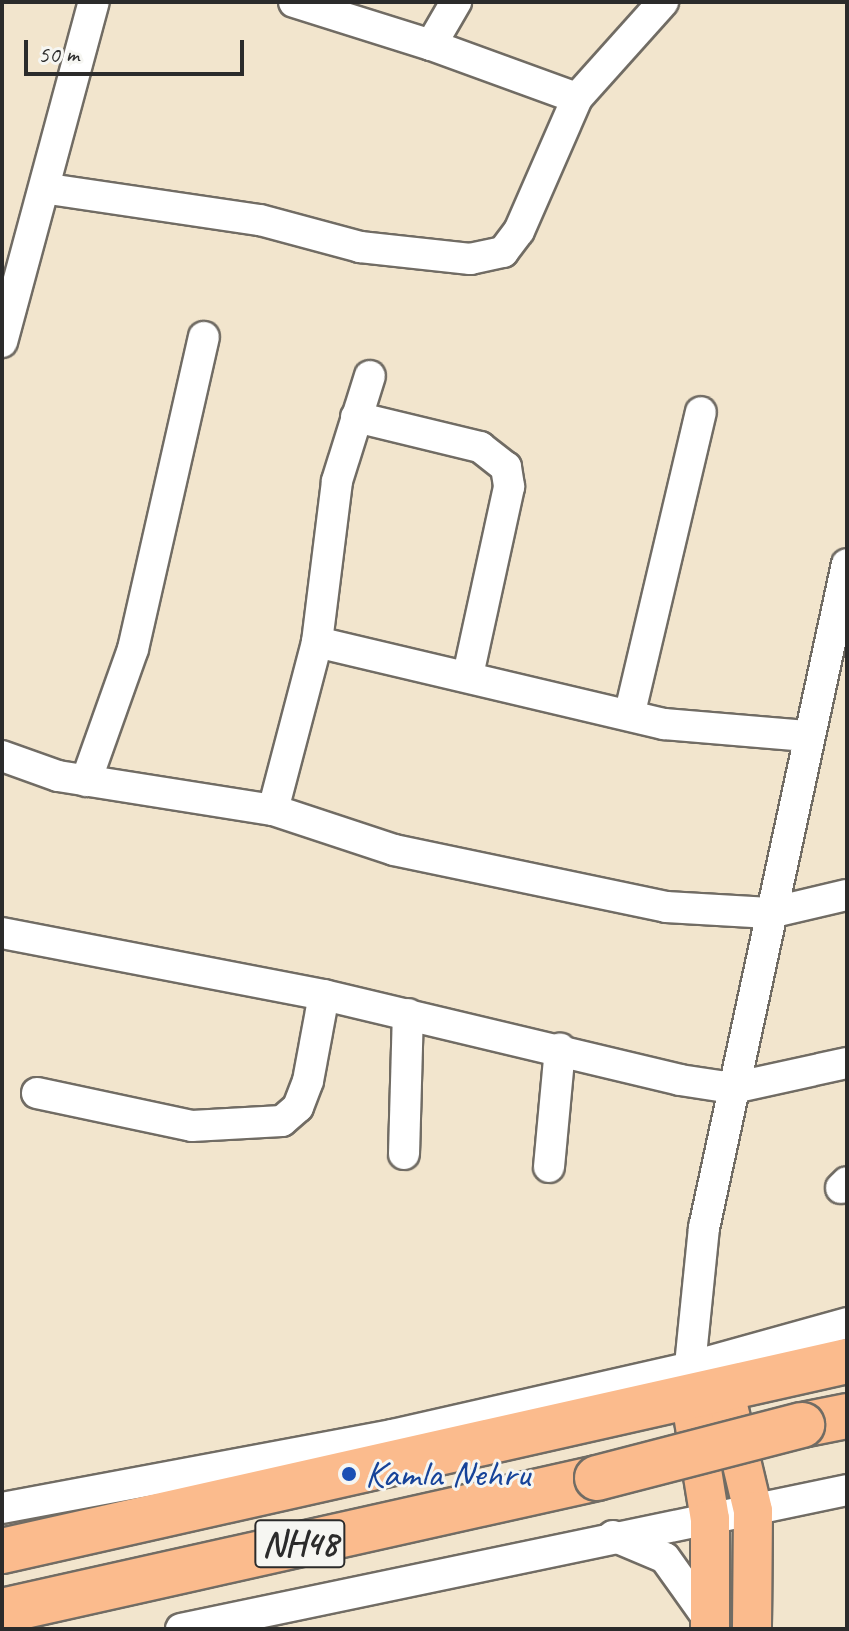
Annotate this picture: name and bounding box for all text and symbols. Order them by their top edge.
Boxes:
scale bar [28,24,248,74]
text: 50 m [38,39,79,69]
place label: Kamla Nehru [365,1451,532,1497]
marker: Kamla Nehru [340,1465,358,1483]
road number: NH48 [254,1512,346,1576]

